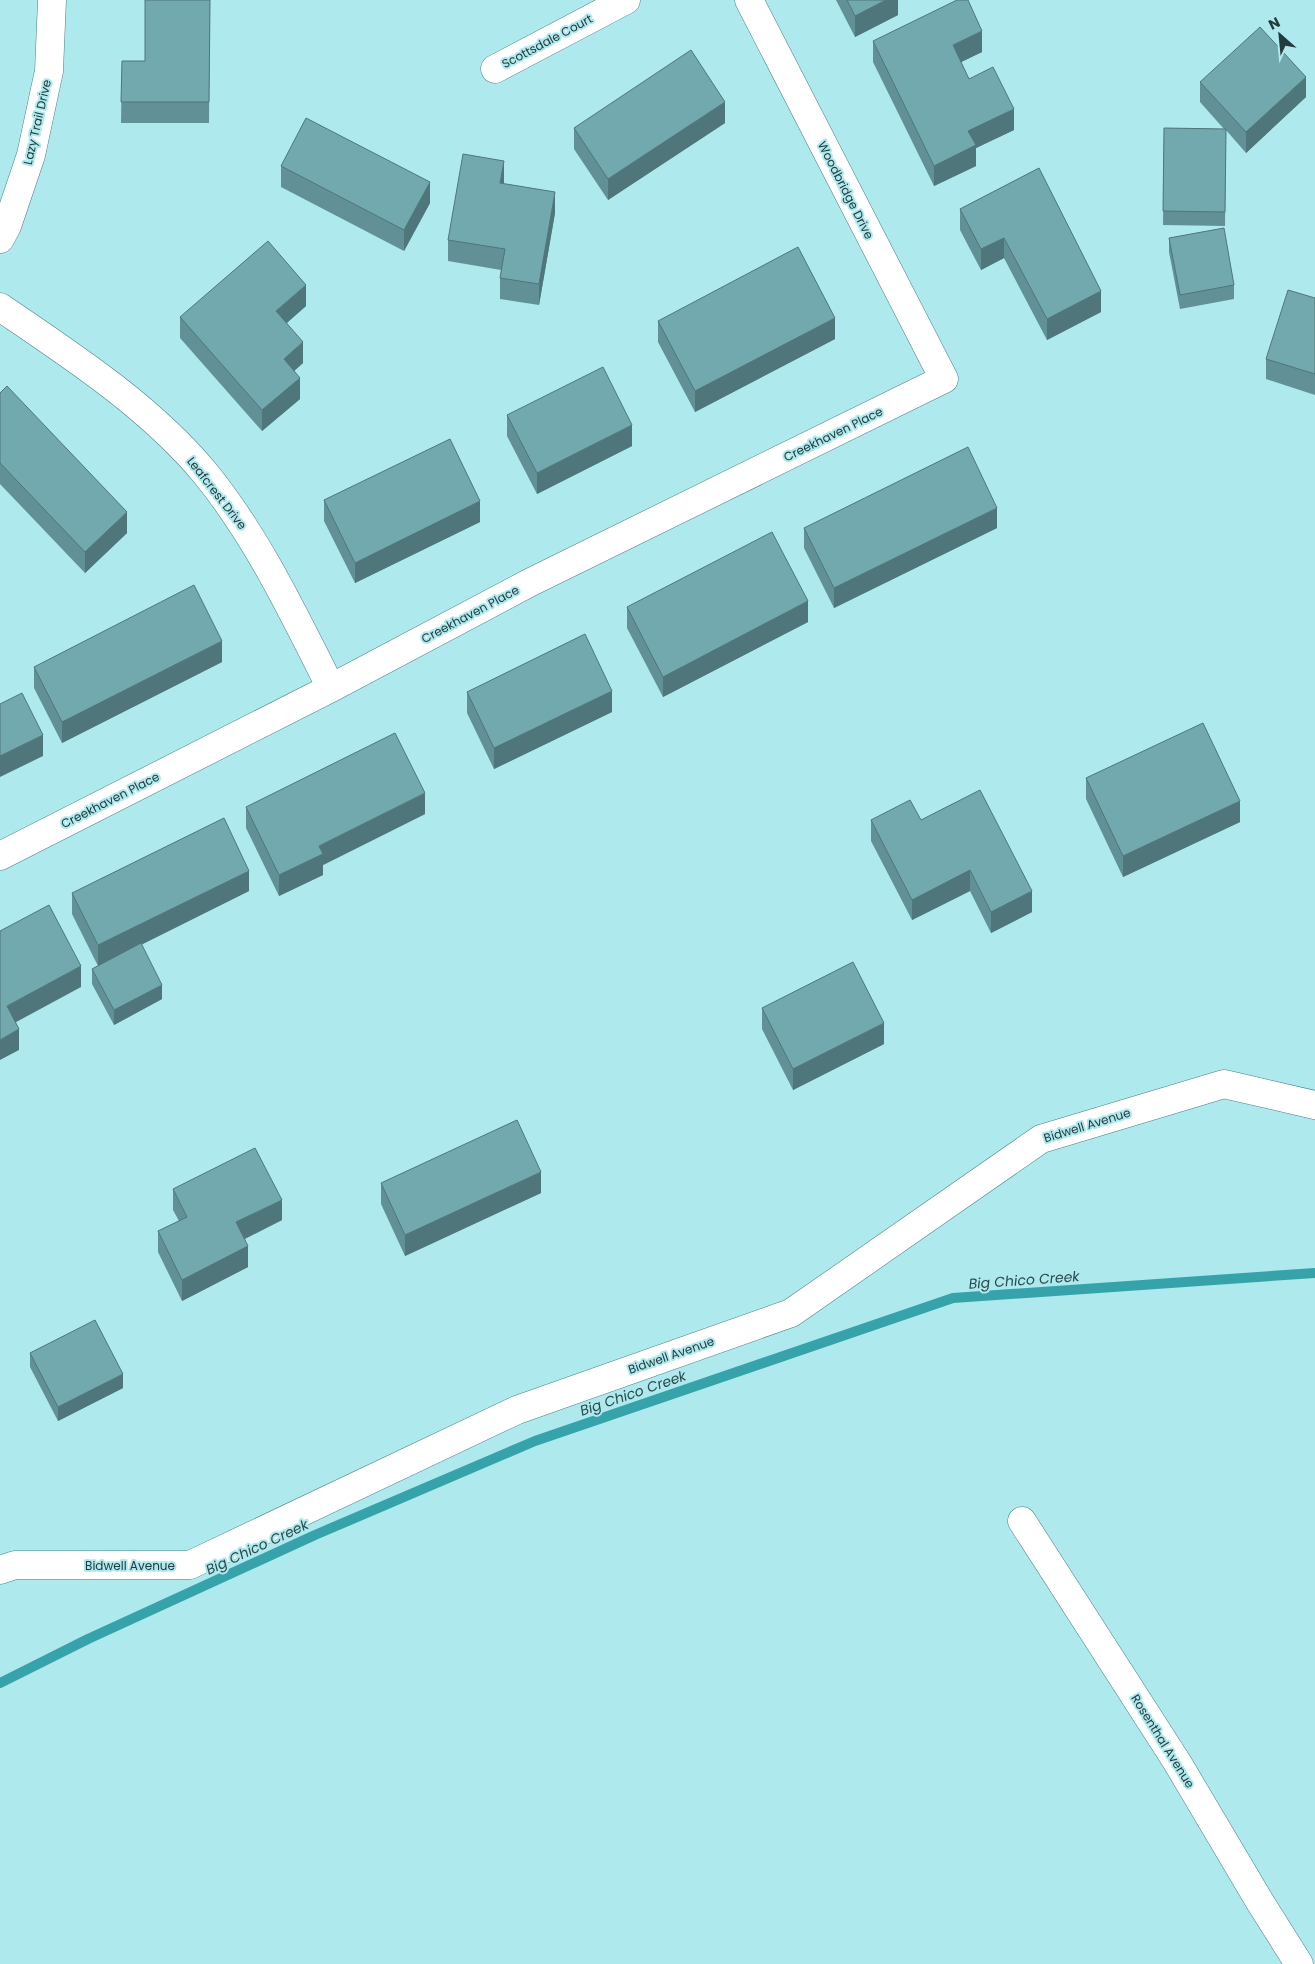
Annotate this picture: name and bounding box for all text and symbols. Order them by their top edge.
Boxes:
street label: Scottsdale Court [499,10,595,72]
north arrow [1255,10,1305,60]
text: N [1265,12,1283,35]
street label: Lazy Trail Drive [19,78,55,166]
street label: Woodbridge Drive [814,138,878,242]
street label: Creekhaven Place [781,403,885,465]
street label: Leafcrest Drive [183,453,251,533]
street label: Creekhaven Place [418,581,522,647]
street label: Creekhaven Place [58,768,162,832]
street label: Bidwell Avenue [1042,1104,1132,1146]
water label: Big Chico Creek [968,1266,1081,1294]
street label: Bidwell Avenue [626,1332,716,1378]
water label: Big Chico Creek [577,1365,690,1421]
water label: Big Chico Creek [202,1514,312,1580]
street label: Bidwell Avenue [85,1557,175,1574]
street label: Rosenthal Avenue [1127,1691,1199,1791]

